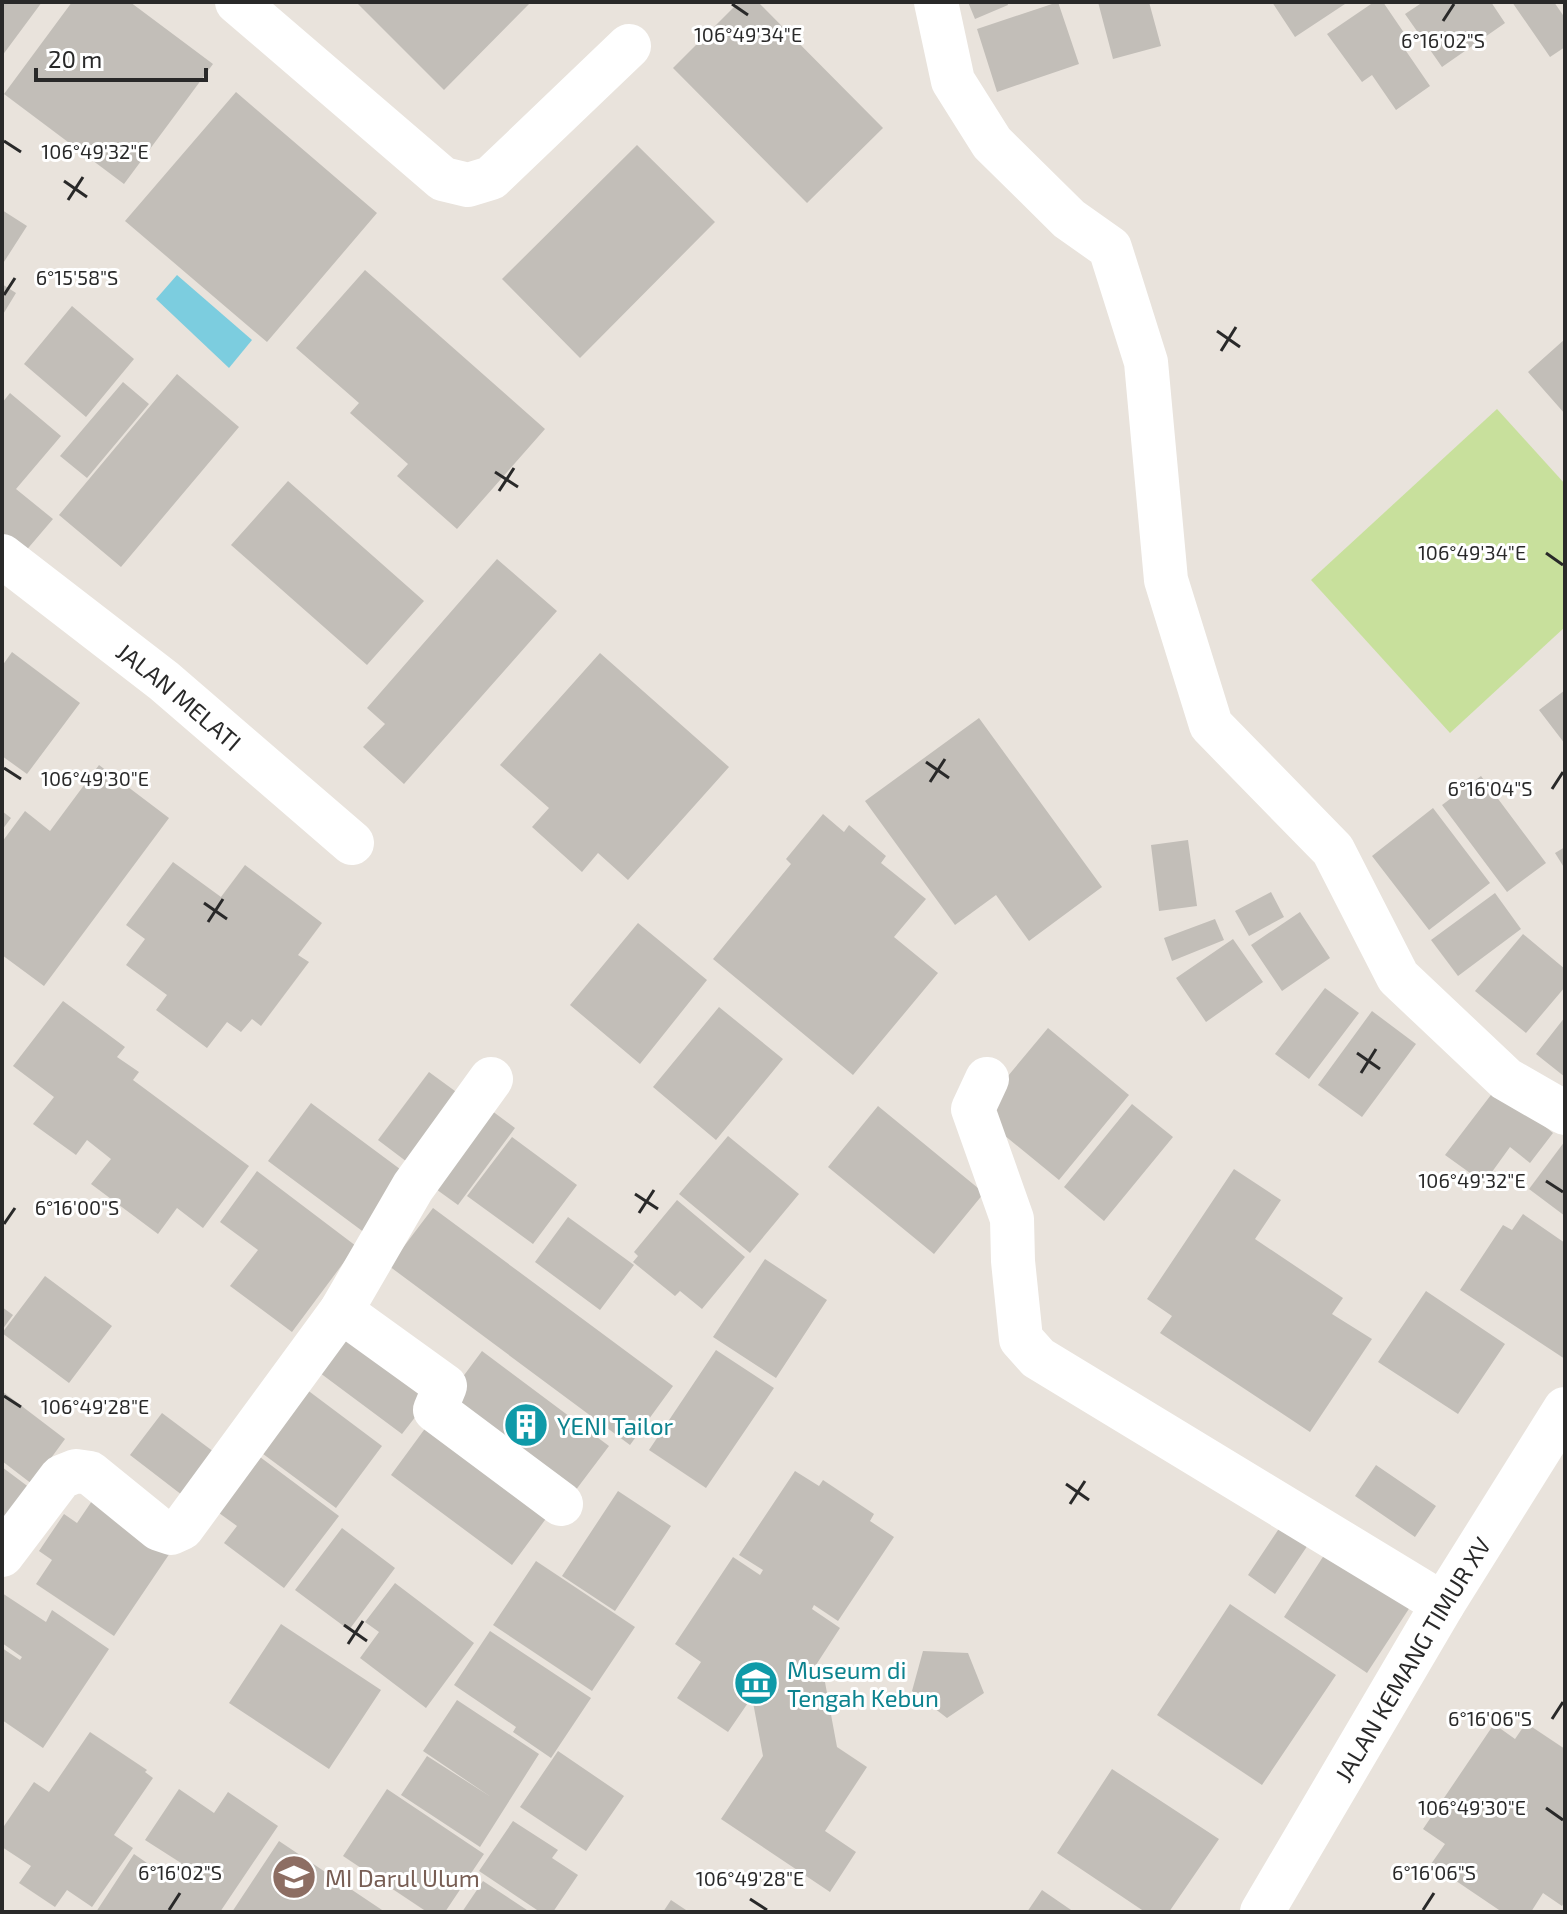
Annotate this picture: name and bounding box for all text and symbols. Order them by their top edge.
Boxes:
text: 106°49'34"E [694,22,802,46]
text: 6°16'02"S [1401,28,1485,52]
scale bar [36,32,206,82]
text: 20 m [48,44,102,73]
text: 106°49'32"E [41,139,149,163]
text: 6°15'58"S [36,265,118,289]
text: 106°49'34"E [1418,540,1526,564]
street label: JALAN MELATI [111,636,248,756]
text: 106°49'30"E [41,766,149,790]
text: 6°16'04"S [1448,776,1532,800]
text: 106°49'32"E [1418,1168,1526,1192]
text: 6°16'00"S [35,1195,119,1219]
text: 106°49'28"E [41,1394,149,1418]
building icon: YENI Tailor [502,1401,550,1449]
place label: YENI Tailor [557,1411,674,1440]
street label: JALAN KEMANG TIMUR XV [1328,1531,1496,1786]
place label: Museum di Tengah Kebun [787,1655,939,1712]
museum icon: Museum di Tengah Kebun [732,1659,780,1707]
text: 6°16'06"S [1448,1706,1532,1730]
text: 106°49'30"E [1418,1795,1526,1819]
school or university icon: MI Darul Ulum [270,1853,318,1901]
text: 6°16'02"S [138,1860,222,1884]
text: 6°16'06"S [1392,1860,1476,1884]
place label: MI Darul Ulum [325,1863,480,1892]
text: 106°49'28"E [696,1866,804,1890]

